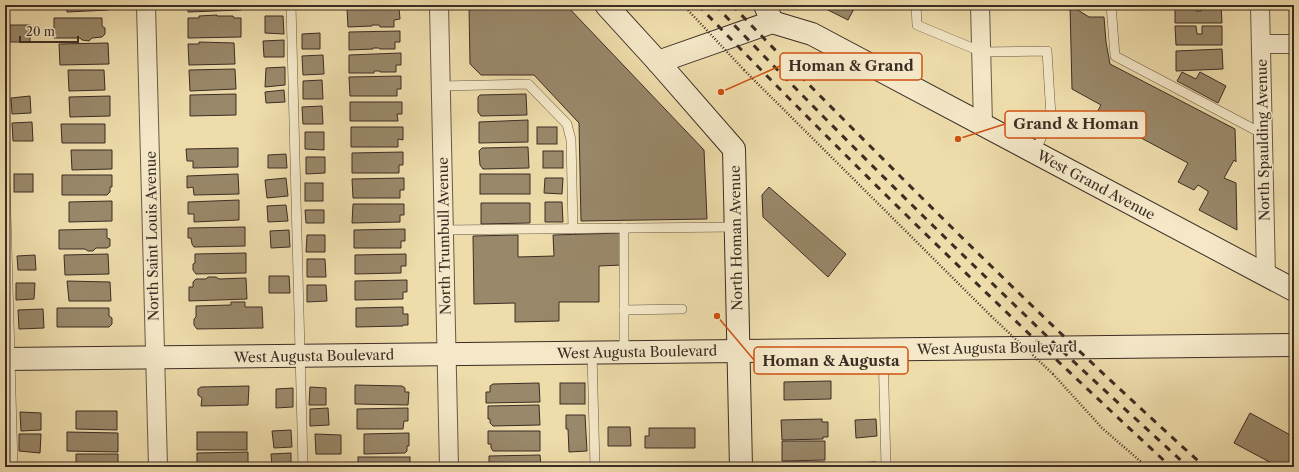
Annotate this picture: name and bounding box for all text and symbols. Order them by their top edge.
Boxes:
scale bar [20,18,78,44]
text: 20 m [26,24,55,39]
callout: Homan & Grand [780,53,922,80]
text: Homan & Grand [788,56,914,75]
street label: North Spaulding Avenue [1253,59,1273,221]
callout: Grand & Homan [1005,111,1146,138]
text: Grand & Homan [1013,114,1139,133]
street label: West Grand Avenue [1033,146,1158,224]
street label: North Saint Louis Avenue [142,151,162,321]
street label: North Trumbull Avenue [434,157,454,315]
street label: North Homan Avenue [726,165,746,311]
street label: West Augusta Boulevard [916,338,1078,358]
street label: West Augusta Boulevard [556,342,718,362]
street label: West Augusta Boulevard [233,346,395,366]
callout: Homan & Augusta [754,347,908,374]
text: Homan & Augusta [762,351,900,370]

